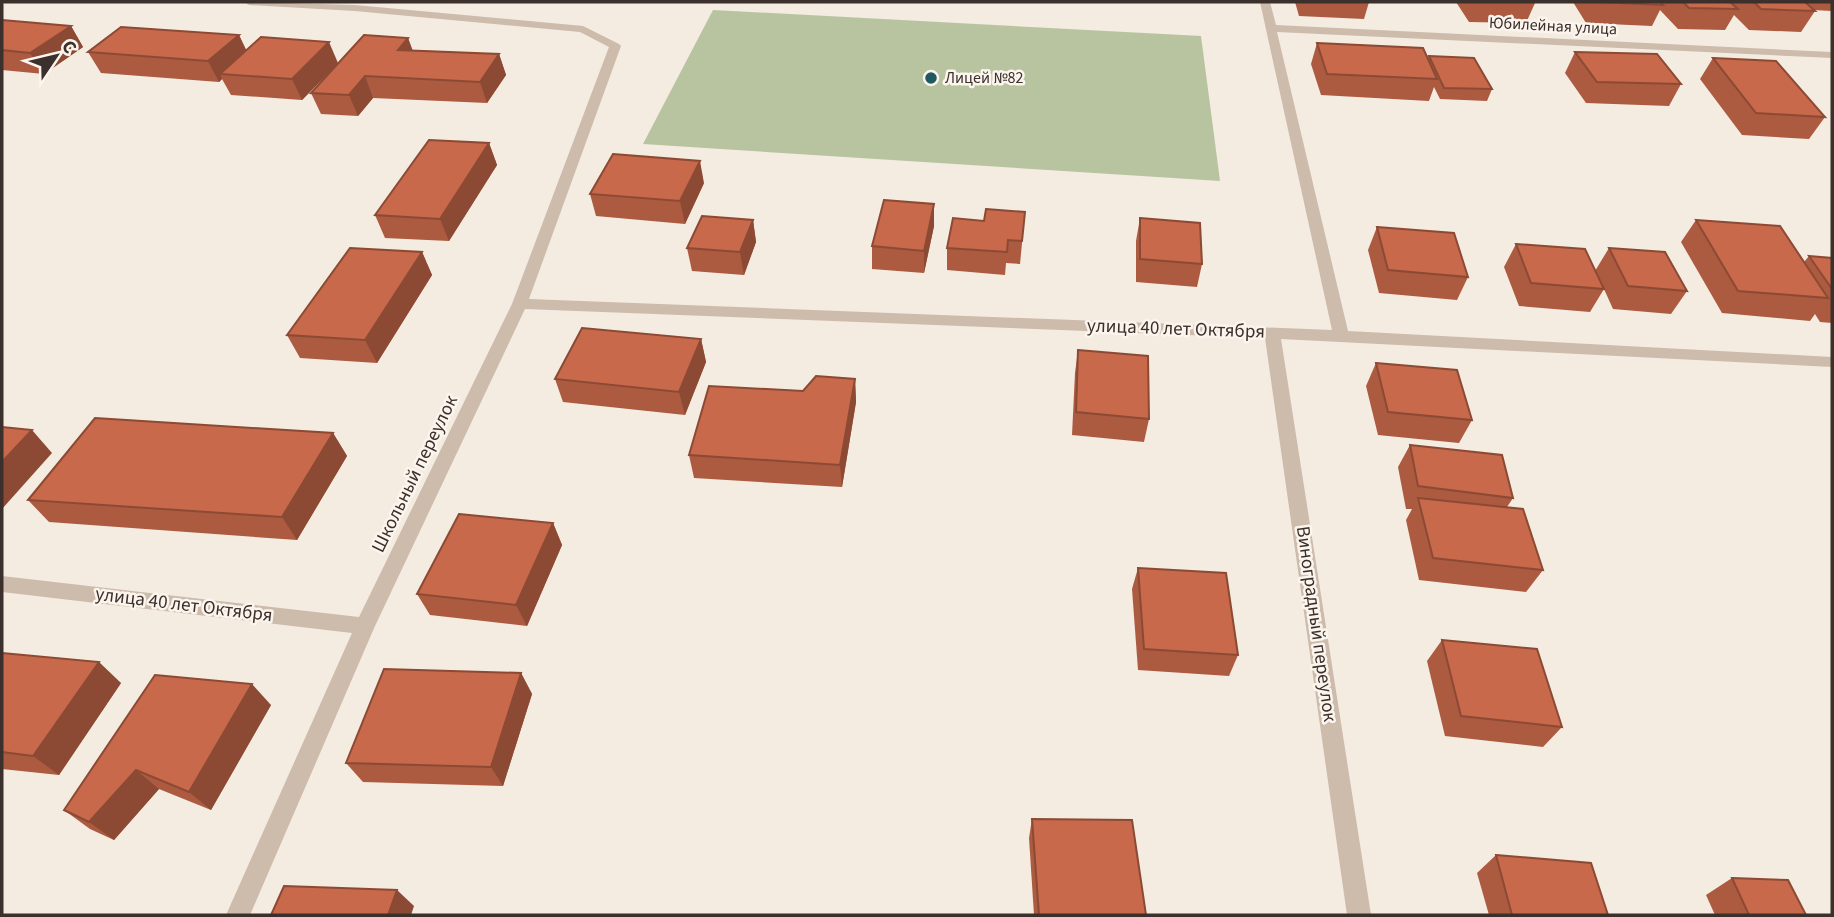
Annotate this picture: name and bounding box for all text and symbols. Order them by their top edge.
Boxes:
street label: Юбилейная улица [1488,12,1618,40]
north arrow [21,21,91,91]
text: С [54,35,83,59]
place label: Лицей №82 [945,67,1023,89]
marker: Лицей №82 [923,70,939,86]
street label: улица 40 лет Октября [1086,312,1266,346]
street label: Школьный переулок [365,390,465,557]
street label: Виноградный переулок [1289,524,1343,724]
street label: улица 40 лет Октября [94,581,274,629]

